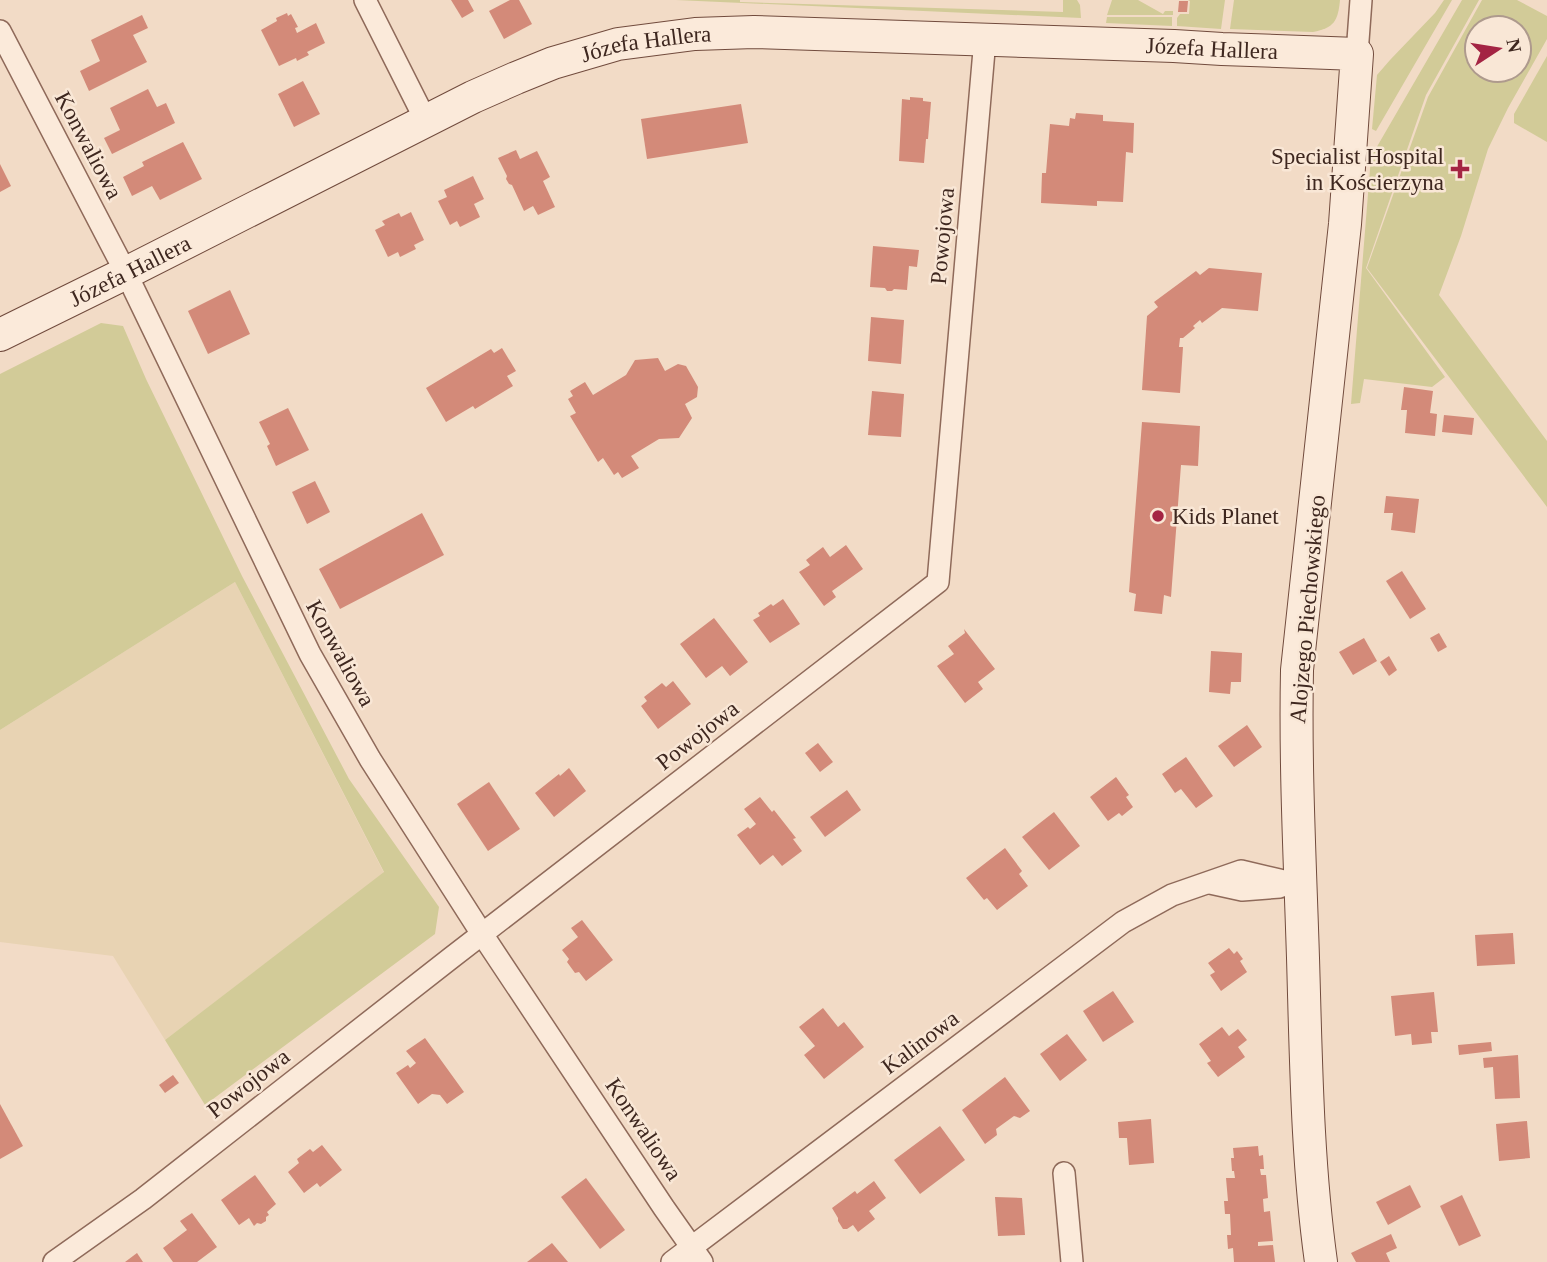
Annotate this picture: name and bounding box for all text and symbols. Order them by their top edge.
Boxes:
north arrow [1463,14,1533,84]
street label: Józefa Hallera [578,21,712,67]
street label: Józefa Hallera [1145,33,1278,64]
text: N [1502,37,1526,55]
street label: Konwaliowa [50,87,127,203]
place label: Specialist Hospital in Kościerzyna [1271,144,1444,195]
marker: Specialist Hospital in Kościerzyna [1450,159,1470,179]
street label: Powojowa [926,187,959,286]
street label: Józefa Hallera [65,230,195,312]
street label: Alojzego Piechowskiego [1285,494,1330,724]
place label: Kids Planet [1172,504,1279,529]
marker: Kids Planet [1150,508,1166,524]
street label: Konwaliowa [301,596,380,711]
street label: Powojowa [651,696,743,775]
street label: Kalinowa [877,1006,964,1079]
street label: Powojowa [202,1044,294,1123]
street label: Konwaliowa [600,1074,687,1185]

